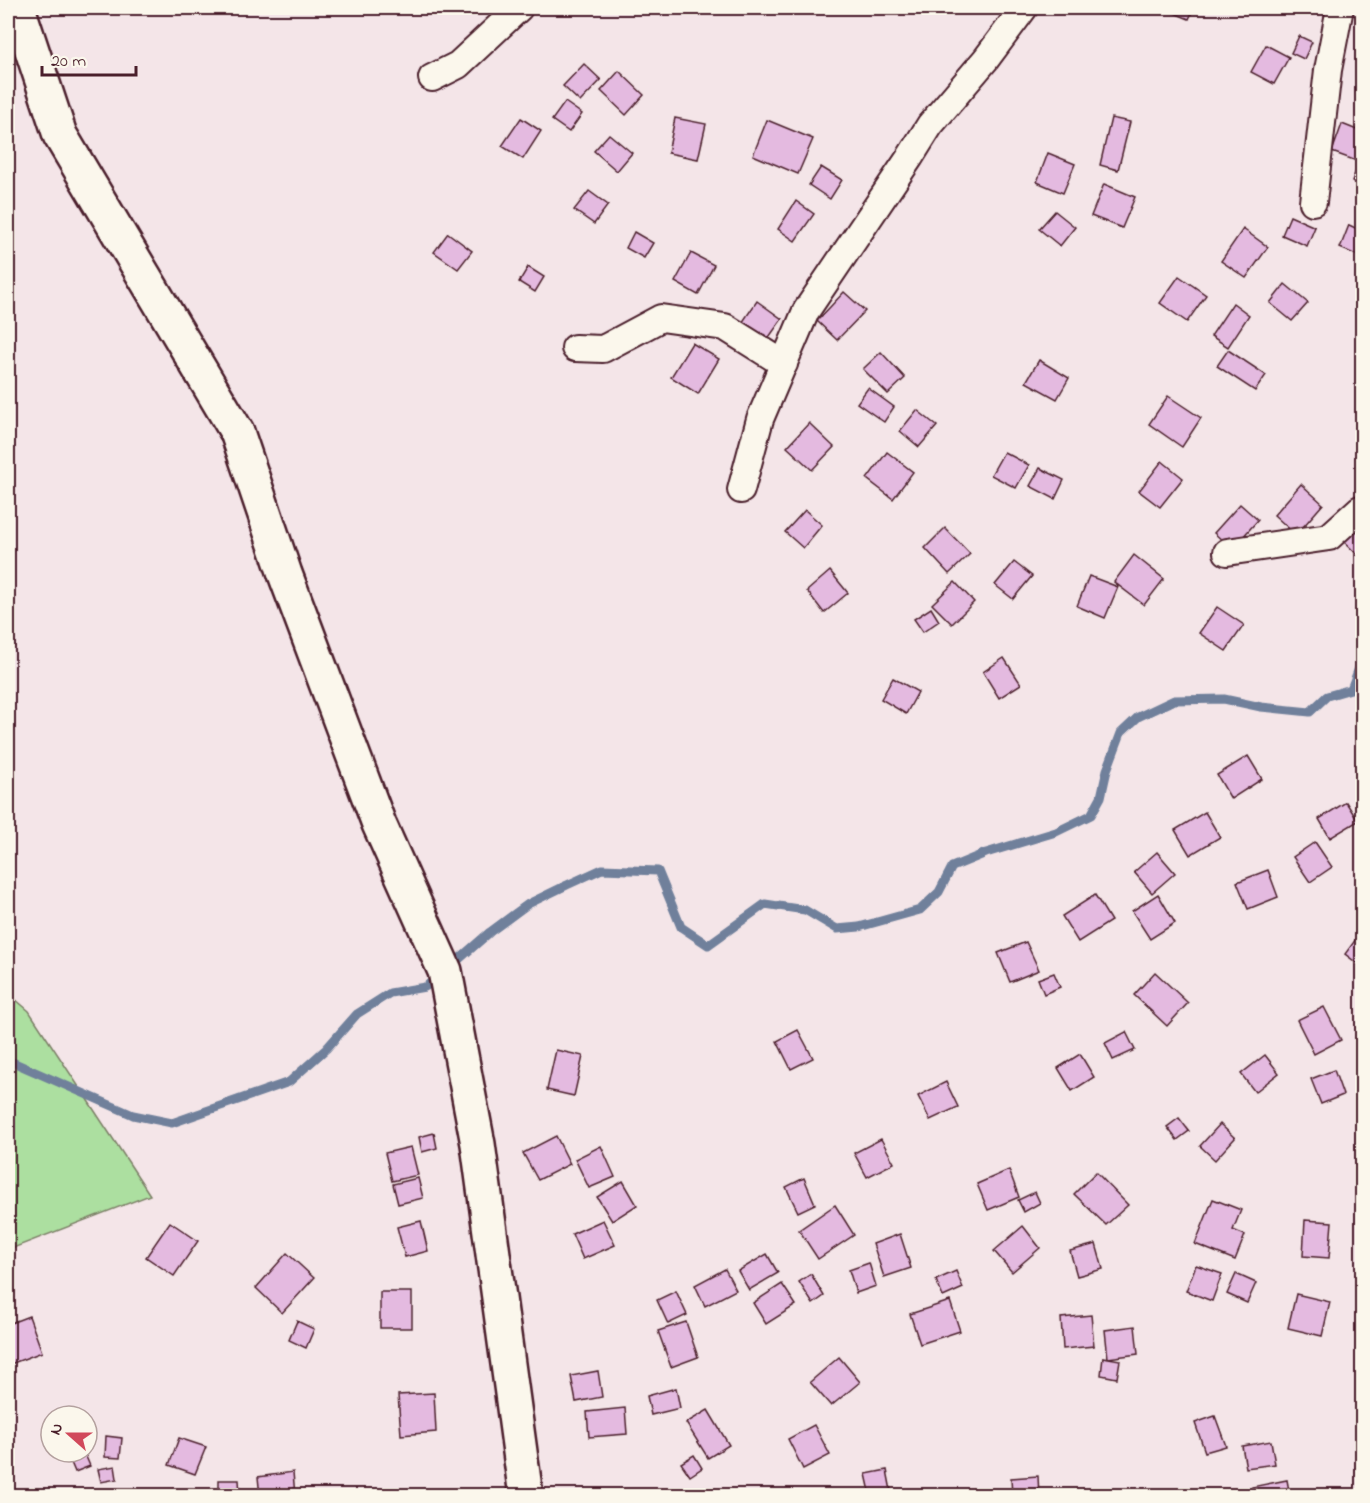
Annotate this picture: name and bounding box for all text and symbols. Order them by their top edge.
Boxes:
scale bar [42,39,136,77]
text: 20 m [51,49,86,75]
north arrow [39,1404,99,1464]
text: N [44,1420,70,1439]

